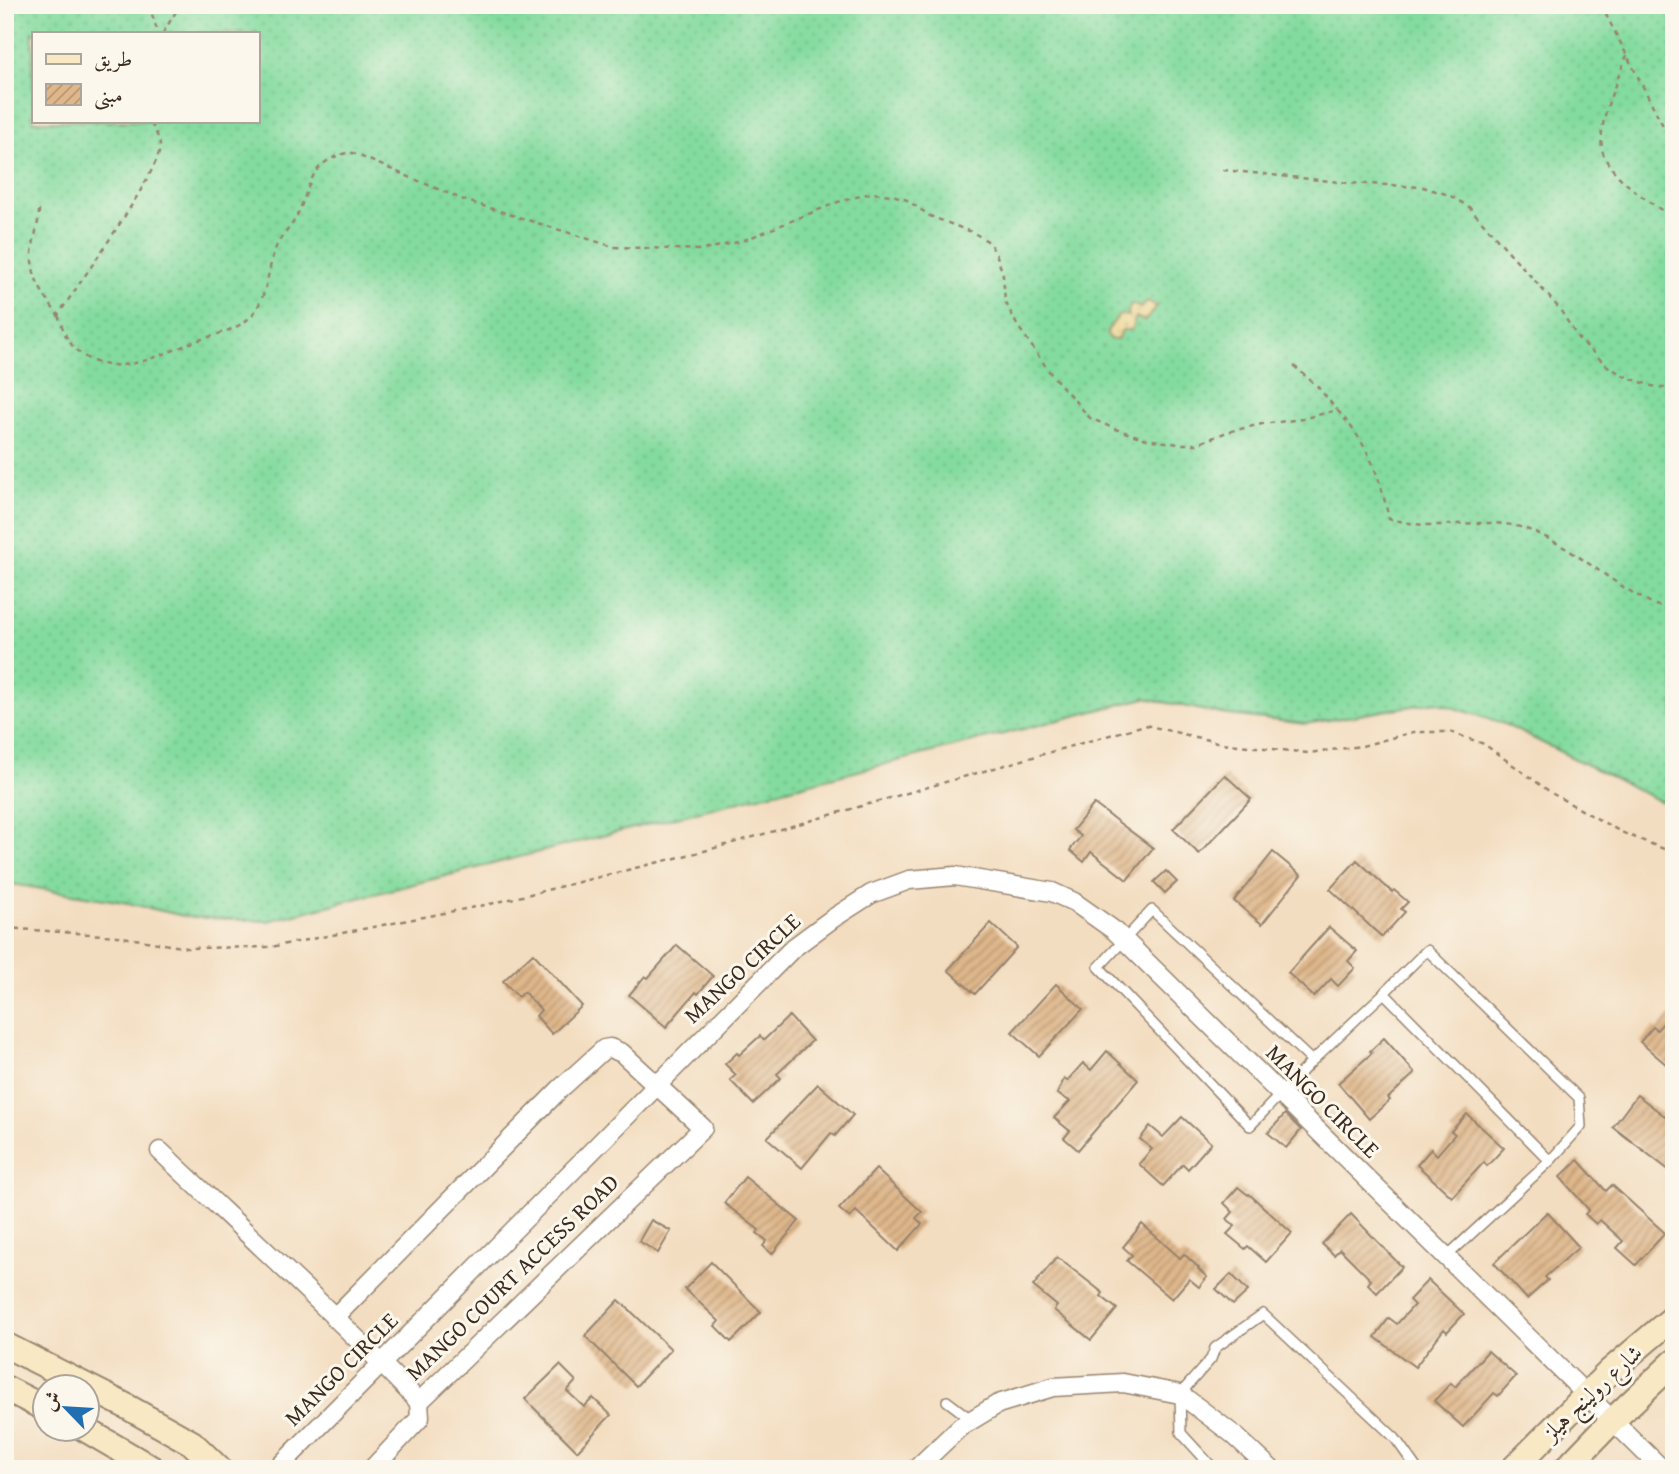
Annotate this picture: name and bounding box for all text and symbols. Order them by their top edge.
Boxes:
legend [32,32,259,122]
text: طريق [94,43,132,74]
text: مبنى [94,79,123,110]
street label: MANGO CIRCLE [676,905,807,1030]
street label: MANGO CIRCLE [1259,1036,1388,1165]
street label: MANGO COURT ACCESS ROAD [398,1166,626,1388]
street label: MANGO CIRCLE [276,1304,405,1433]
street label: شارع رولينج هيلز [1533,1336,1653,1452]
north arrow [32,1372,102,1442]
text: ش [34,1386,67,1415]

